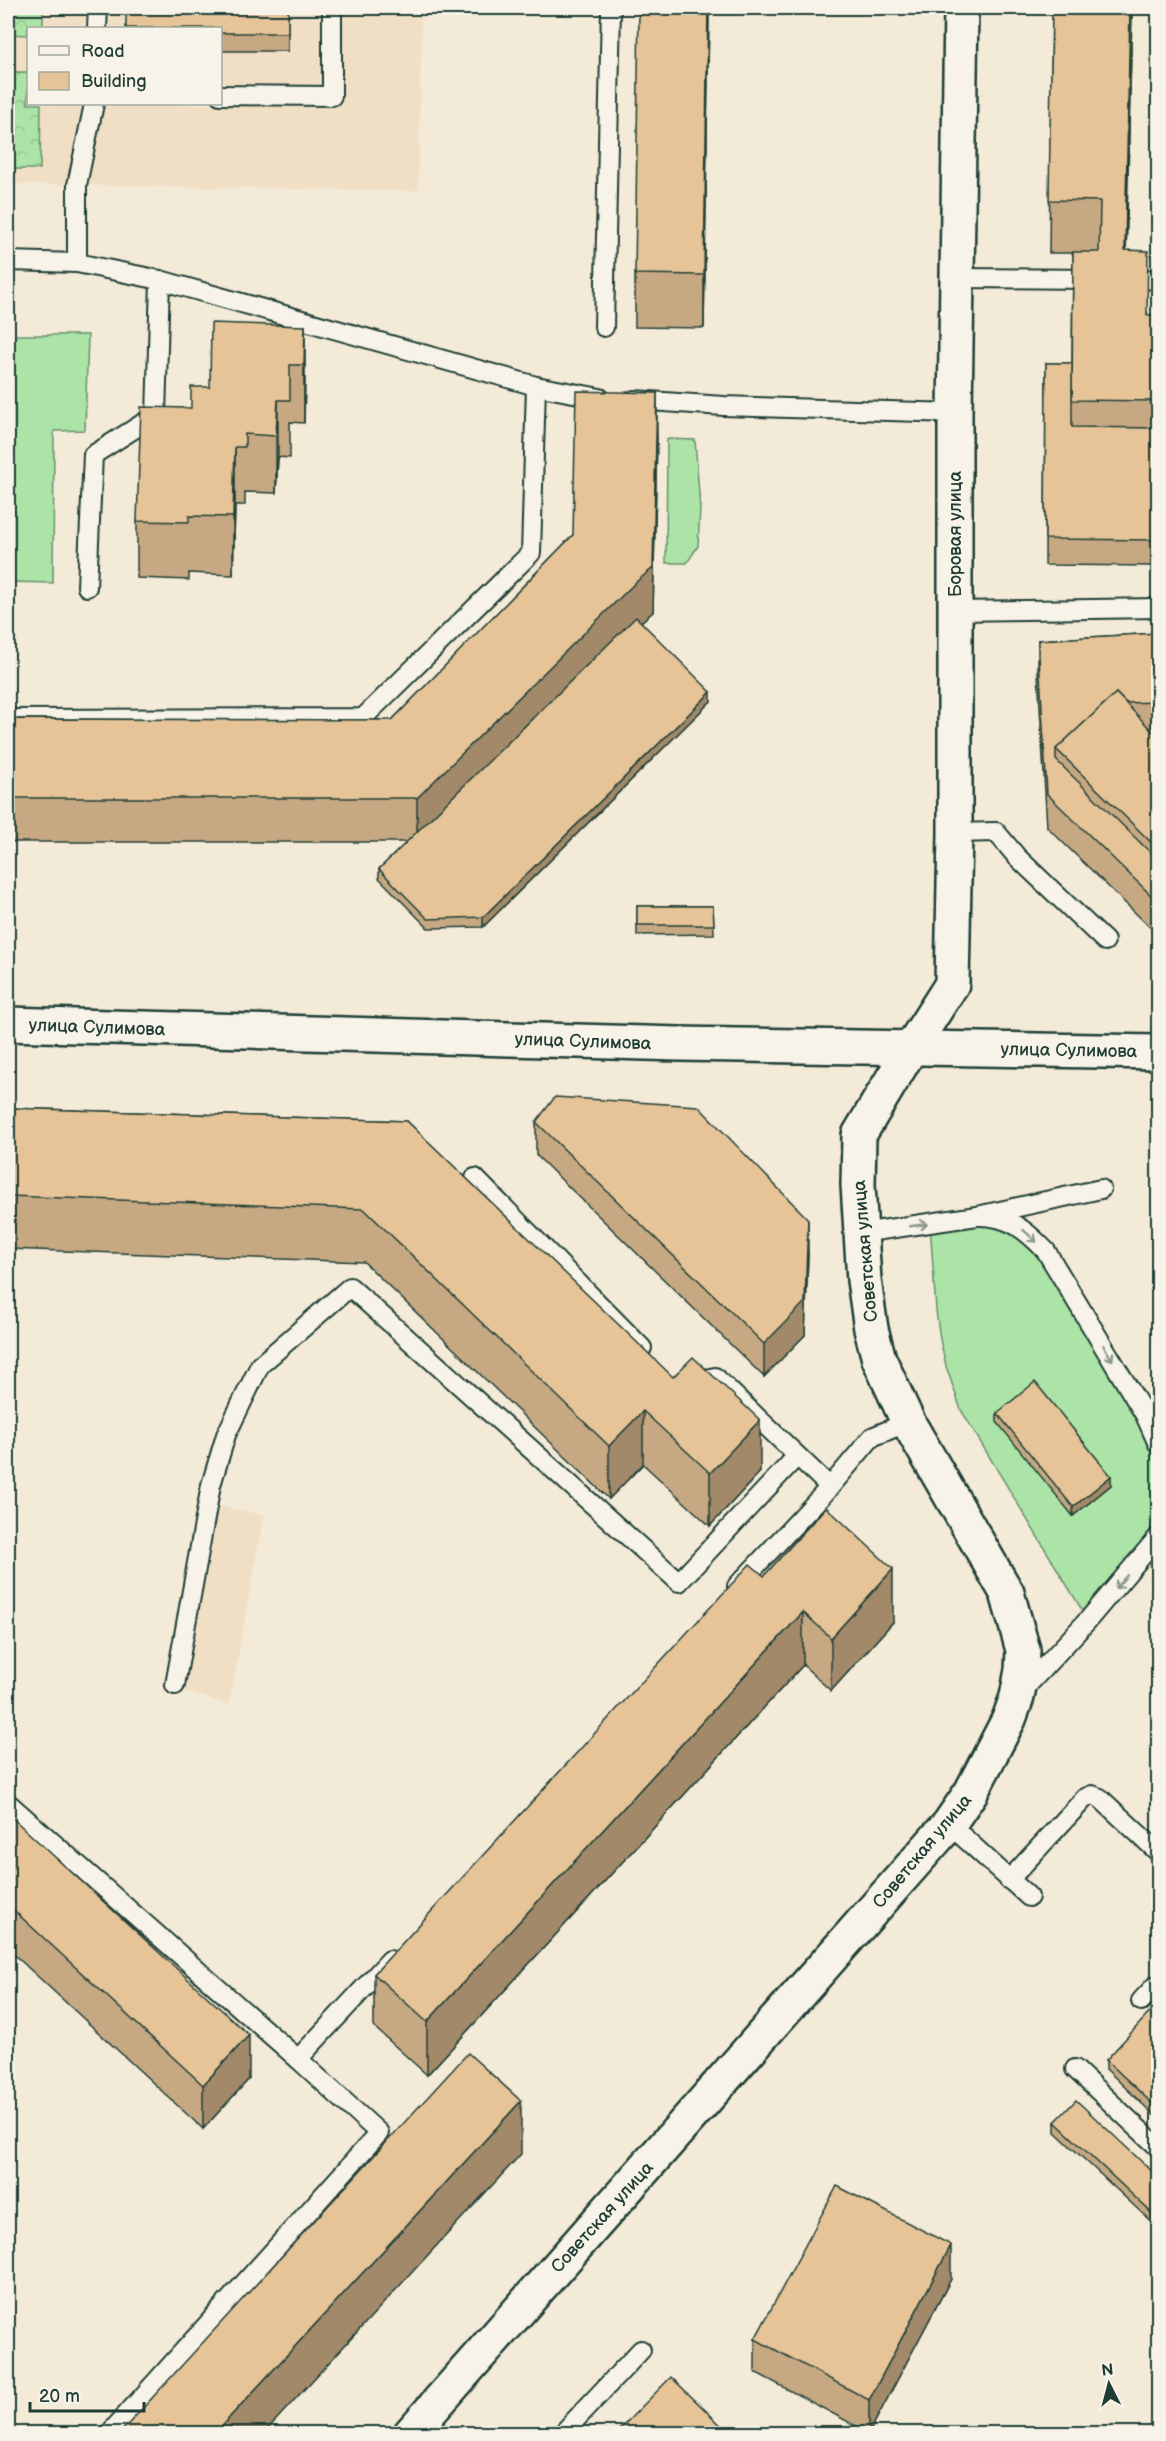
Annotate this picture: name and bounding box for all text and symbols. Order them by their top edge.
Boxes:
legend [27,27,222,105]
text: Road [81,41,125,62]
text: Building [81,71,147,92]
street label: Боровая улица [945,471,966,597]
street label: улица Сулимова [28,1015,166,1040]
street label: улица Сулимова [514,1029,652,1054]
street label: улица Сулимова [1000,1039,1138,1062]
street label: Советская улица [849,1179,882,1323]
one-way arrow [909,1220,929,1231]
one-way arrow [1022,1229,1037,1243]
one-way arrow [1103,1344,1115,1361]
one-way arrow [1114,1574,1128,1589]
street label: Советская улица [869,1790,976,1913]
street label: Советская улица [547,2157,658,2277]
north arrow [1079,2354,1139,2414]
text: N [1101,2360,1115,2381]
scale bar [30,2375,144,2413]
text: 20 m [39,2386,80,2407]

